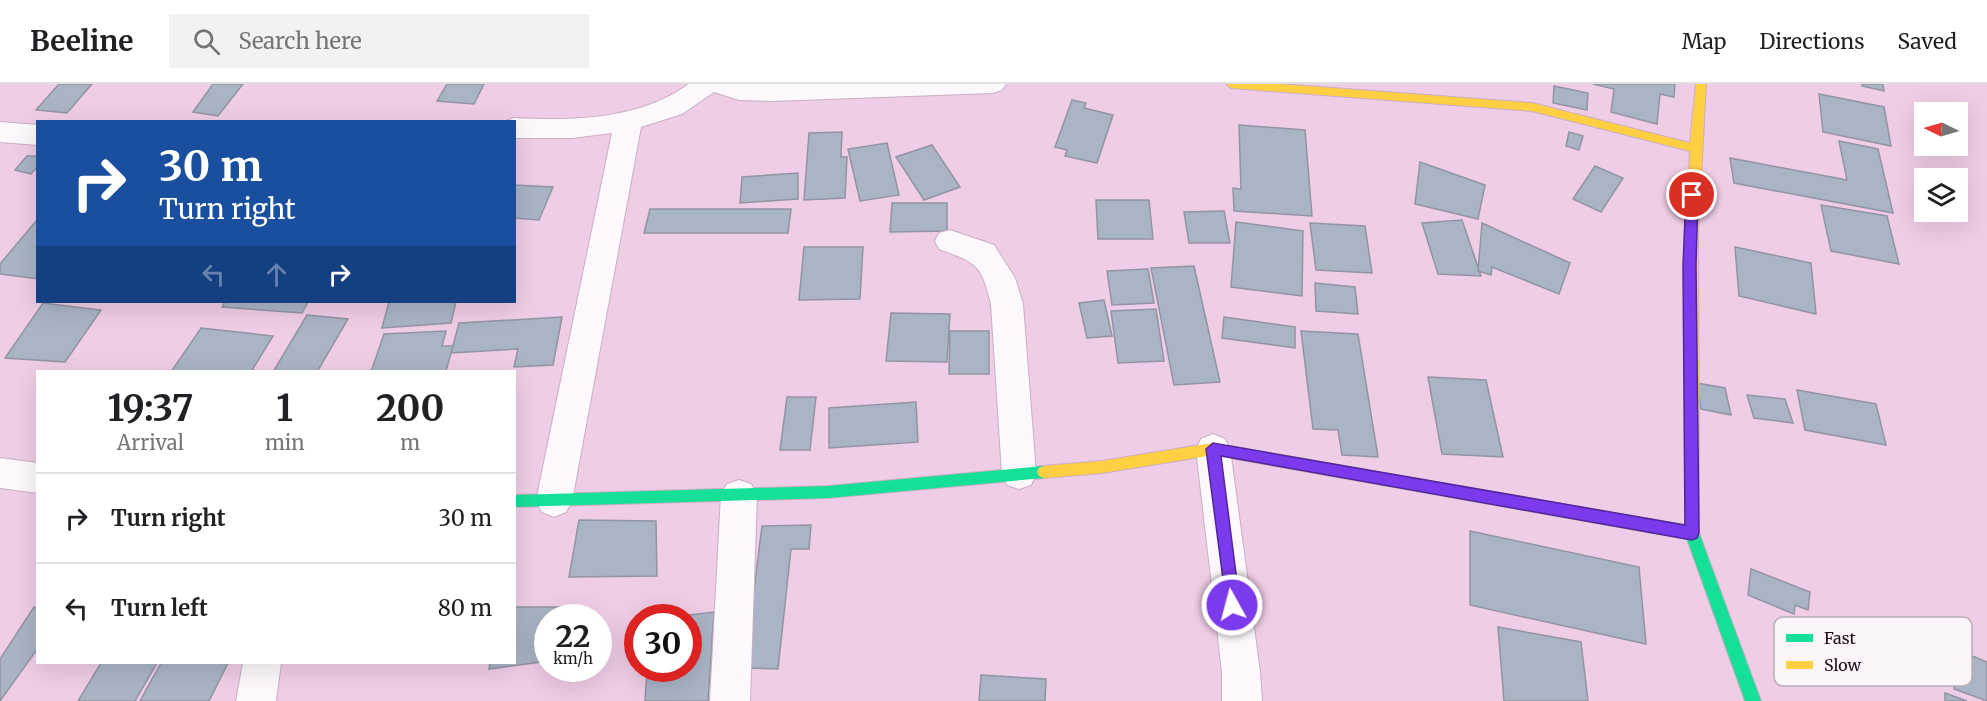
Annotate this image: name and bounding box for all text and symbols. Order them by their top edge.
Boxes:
search box [169,14,589,68]
text: Beeline [30,23,133,59]
icon: search [190,25,223,58]
text: Search here [238,27,362,55]
text: Map [1682,28,1726,55]
text: Directions [1759,28,1864,55]
text: Saved [1897,28,1957,55]
north arrow [1914,102,1968,156]
map controls [1914,102,1968,222]
text: 30 m [159,140,263,192]
icon: right [60,144,138,222]
button: layers [1914,168,1968,222]
pin [1666,169,1717,220]
icon: arrive [1675,178,1708,211]
text: Turn right [159,192,296,226]
icon: left [197,258,230,291]
icon: ahead [260,258,293,291]
icon: right [323,258,356,291]
text: 19:37 [107,386,193,431]
text: 1 [276,386,293,431]
text: 200 [376,386,444,431]
text: Arrival [117,430,184,455]
text: min [265,430,304,455]
text: m [400,430,420,455]
icon: right [60,502,93,535]
text: Turn right [111,504,225,532]
text: 30 m [438,504,492,532]
position arrow [1200,573,1264,637]
icon: left [60,592,93,625]
text: Turn left [111,594,208,622]
text: 80 m [438,594,492,622]
speed limit sign: 30 [624,604,702,682]
text: 22 [556,617,590,655]
legend [1774,617,1972,686]
text: Fast [1824,628,1857,648]
text: km/h [553,649,593,668]
text: Slow [1824,655,1862,675]

